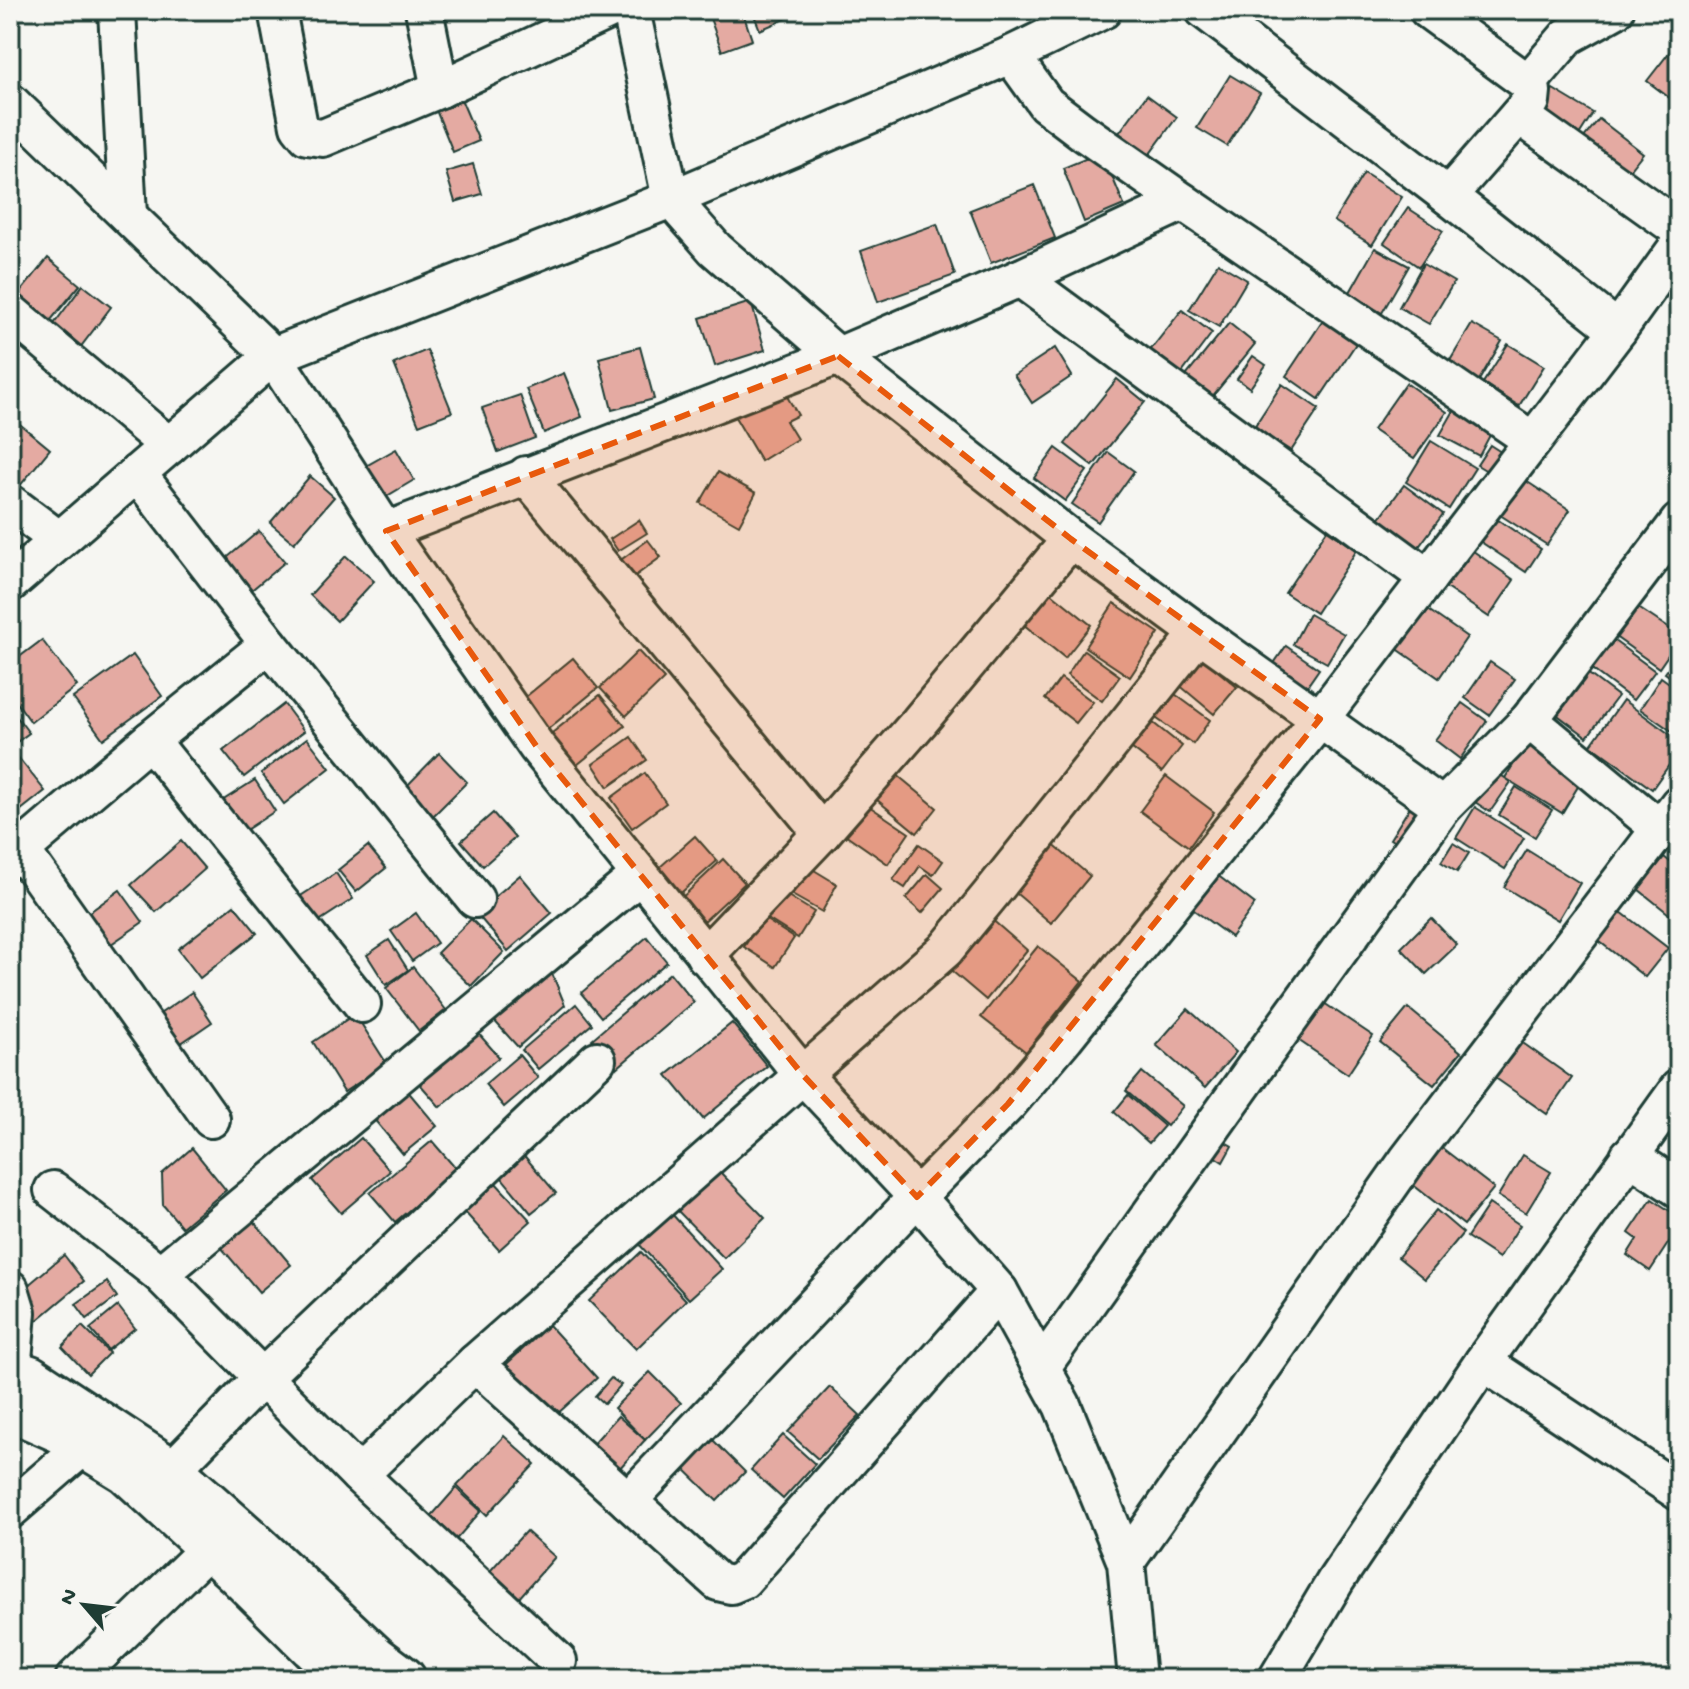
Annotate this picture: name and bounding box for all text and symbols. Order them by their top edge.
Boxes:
north arrow [44,1565,124,1645]
text: N [55,1585,85,1610]

